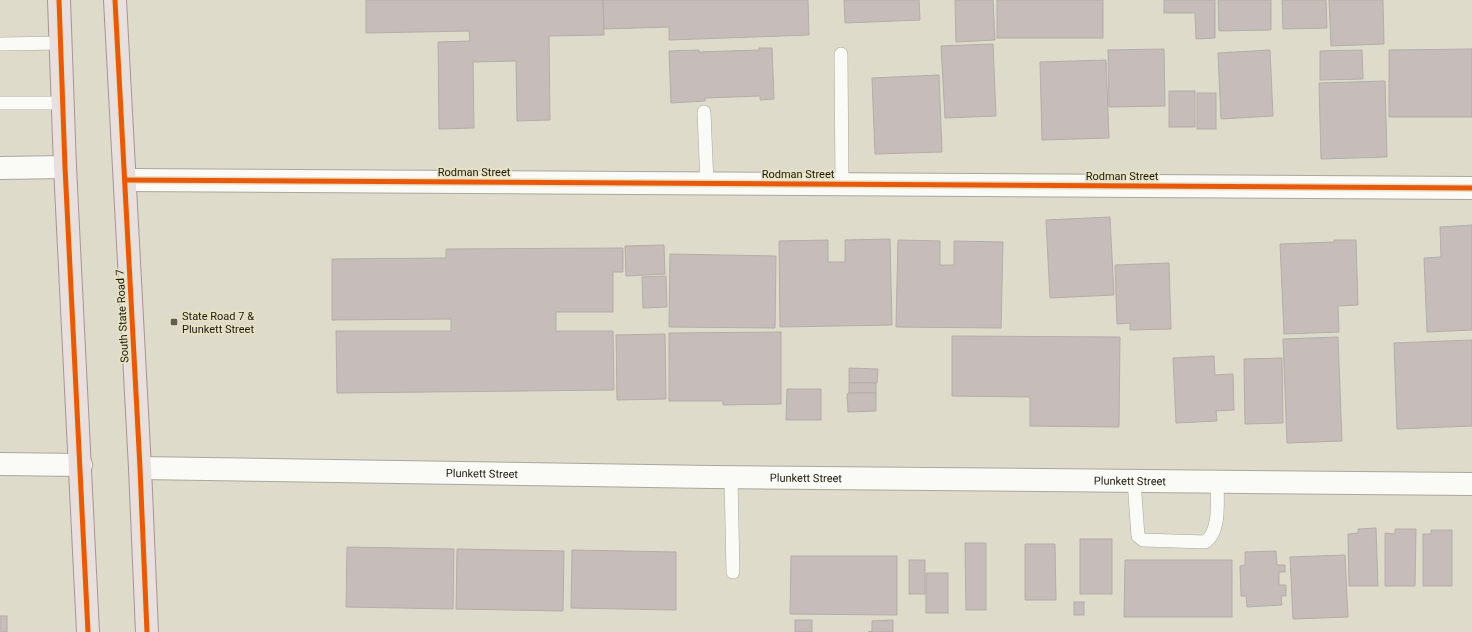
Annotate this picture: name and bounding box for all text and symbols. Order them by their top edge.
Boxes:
street label: Rodman Street [438,166,511,179]
street label: Rodman Street [762,168,835,181]
street label: Rodman Street [1086,170,1159,183]
street label: South State Road 7 [114,269,131,363]
place label: State Road 7 & Plunkett Street [182,310,254,336]
marker: State Road 7 & Plunkett Street [169,317,179,327]
street label: Plunkett Street [446,467,519,481]
street label: Plunkett Street [770,472,842,485]
street label: Plunkett Street [1094,475,1166,488]

